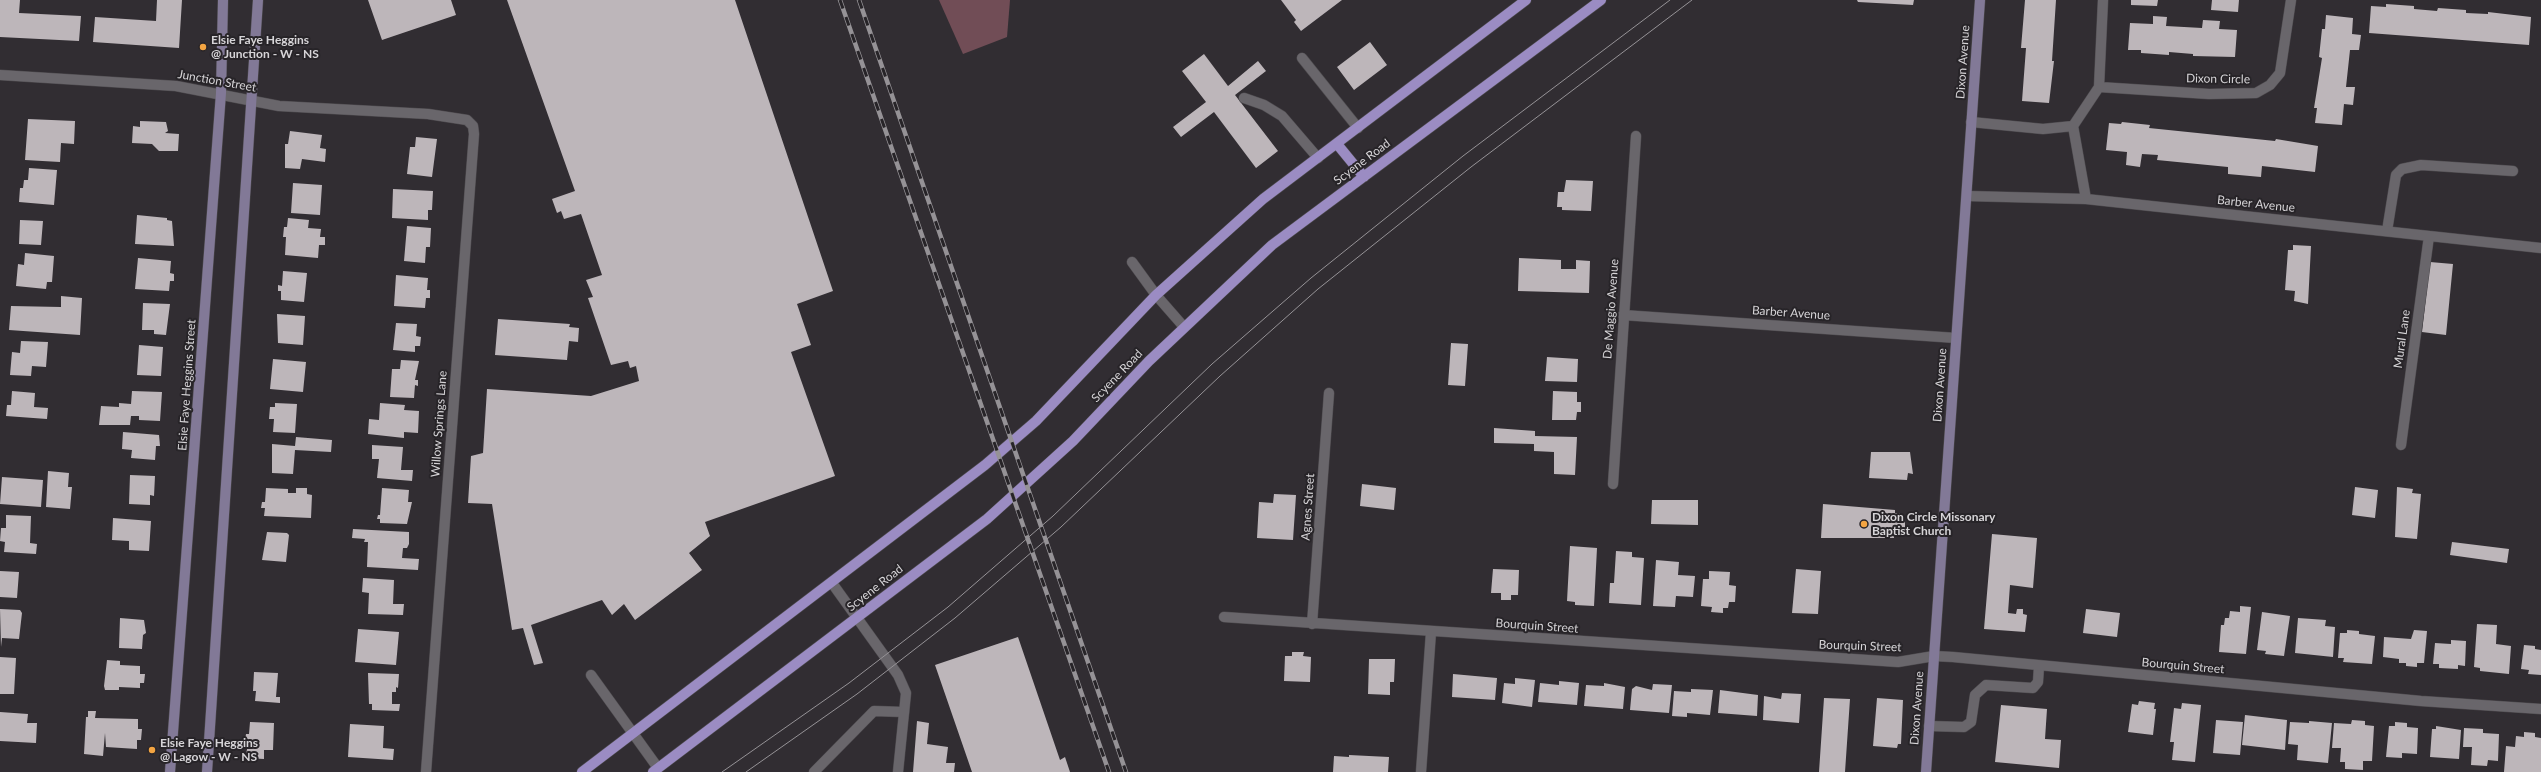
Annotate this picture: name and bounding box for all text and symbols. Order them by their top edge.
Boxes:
street label: Dixon Avenue [1953,25,1973,99]
place label: Elsie Faye Heggins @ Junction - W - NS [211,33,319,61]
marker: Elsie Faye Heggins @ Junction - W - NS [198,42,208,52]
street label: Junction Street [177,67,257,95]
street label: Dixon Circle [2186,71,2250,87]
street label: Scyene Road [1331,136,1393,188]
street label: Barber Avenue [2216,193,2296,215]
street label: De Maggio Avenue [1600,258,1622,360]
street label: Barber Avenue [1751,303,1831,323]
street label: Mural Lane [2391,309,2413,369]
street label: Elsie Faye Heggins Street [175,319,199,451]
street label: Scyene Road [1088,347,1146,405]
street label: Dixon Avenue [1930,348,1950,422]
street label: Willow Springs Lane [428,370,450,478]
street label: Agnes Street [1298,473,1318,541]
place label: Dixon Circle Missonary Baptist Church [1872,510,1995,538]
marker: Dixon Circle Missonary Baptist Church [1859,519,1869,529]
street label: Scyene Road [844,562,906,614]
street label: Bourquin Street [1495,616,1579,636]
street label: Bourquin Street [1818,637,1902,655]
street label: Bourquin Street [2141,655,2225,677]
street label: Dixon Avenue [1907,671,1927,745]
place label: Elsie Faye Heggins @ Lagow - W - NS [160,736,258,764]
marker: Elsie Faye Heggins @ Lagow - W - NS [147,745,157,755]

